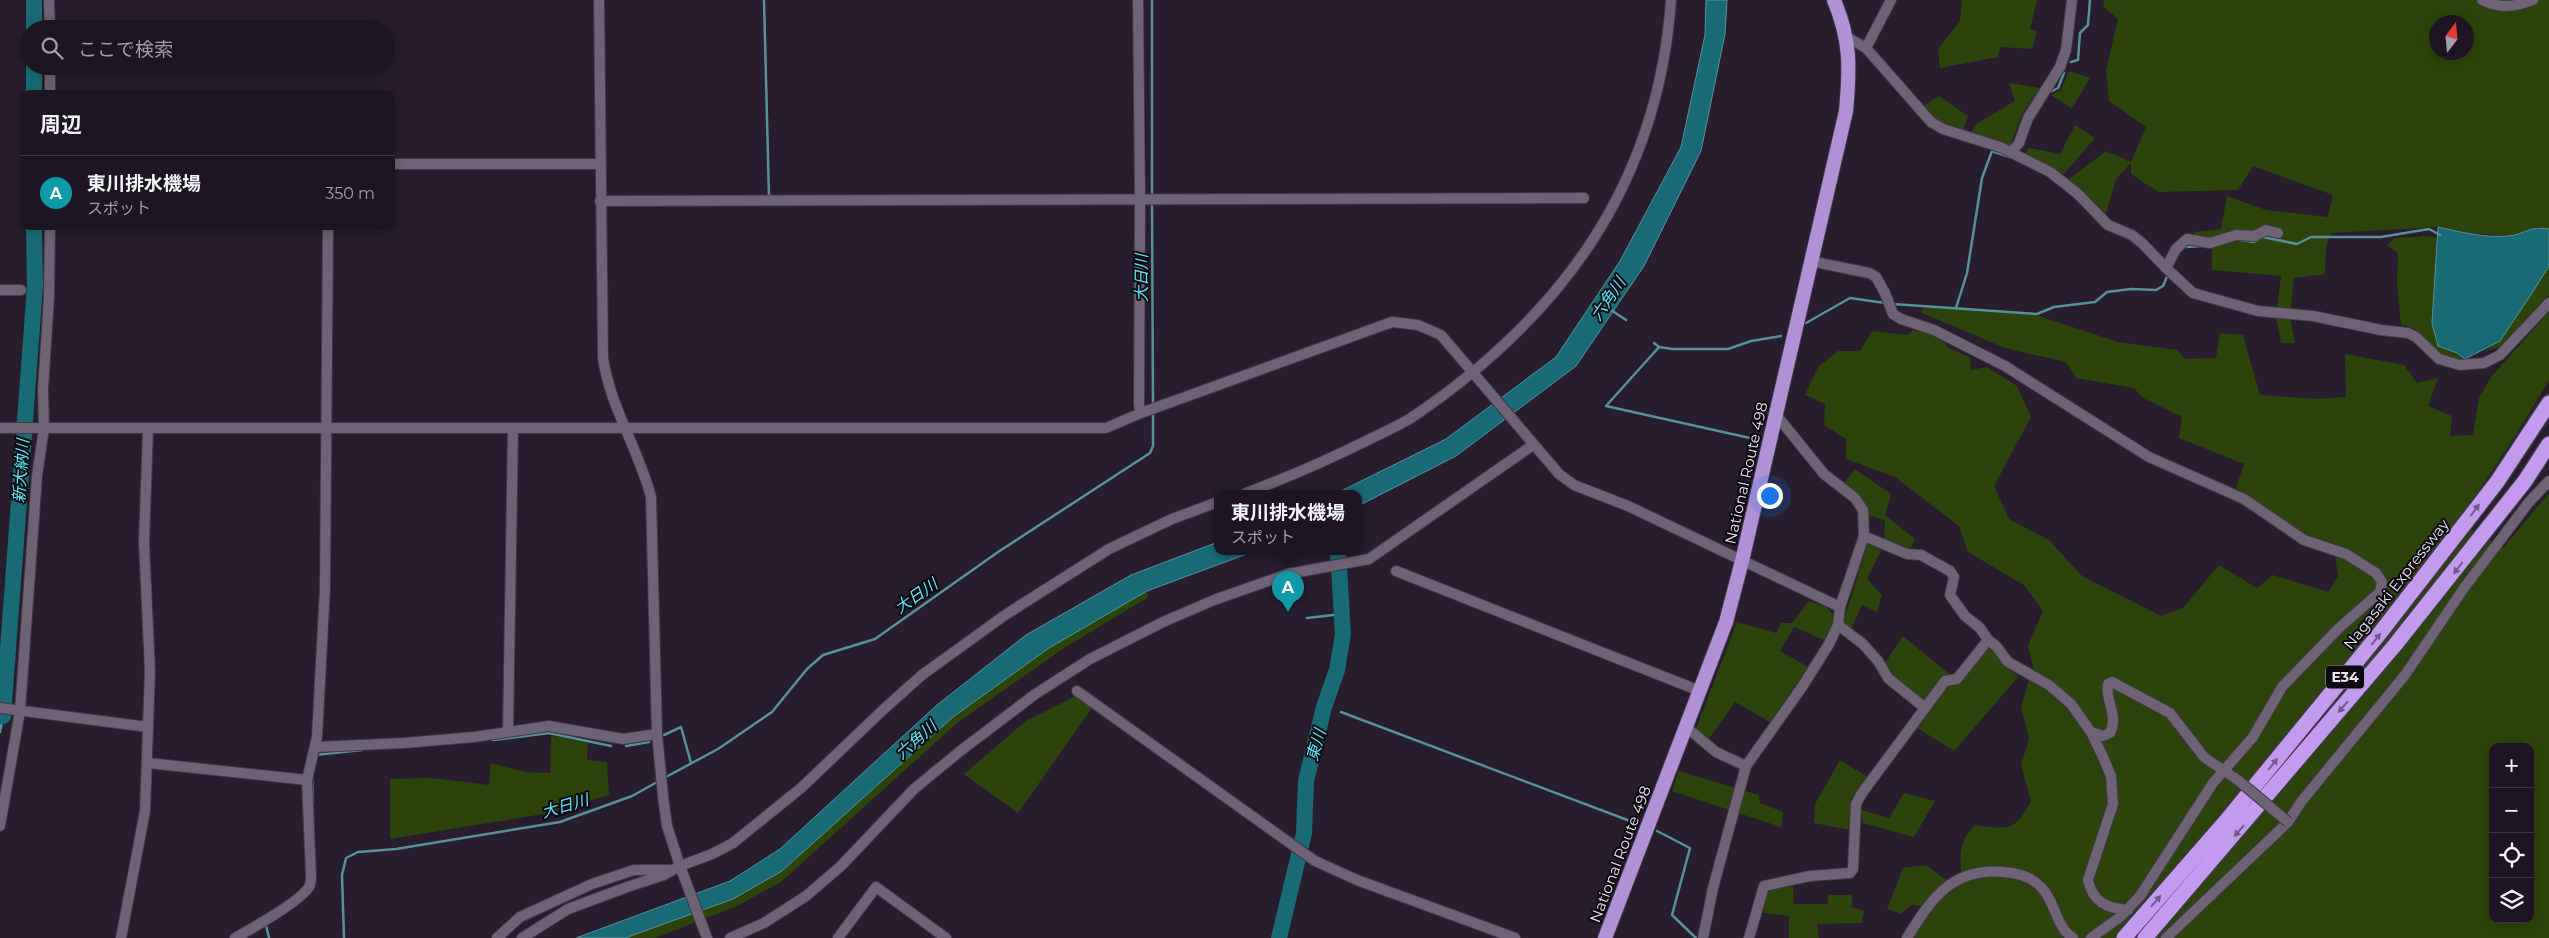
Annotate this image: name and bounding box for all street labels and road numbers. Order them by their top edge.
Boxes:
street label: National Route 498 [1720,400,1772,546]
street label: Nagasaki Expressway [2339,514,2453,653]
road number: E34 [2326,666,2364,689]
street label: National Route 498 [1585,783,1655,925]

